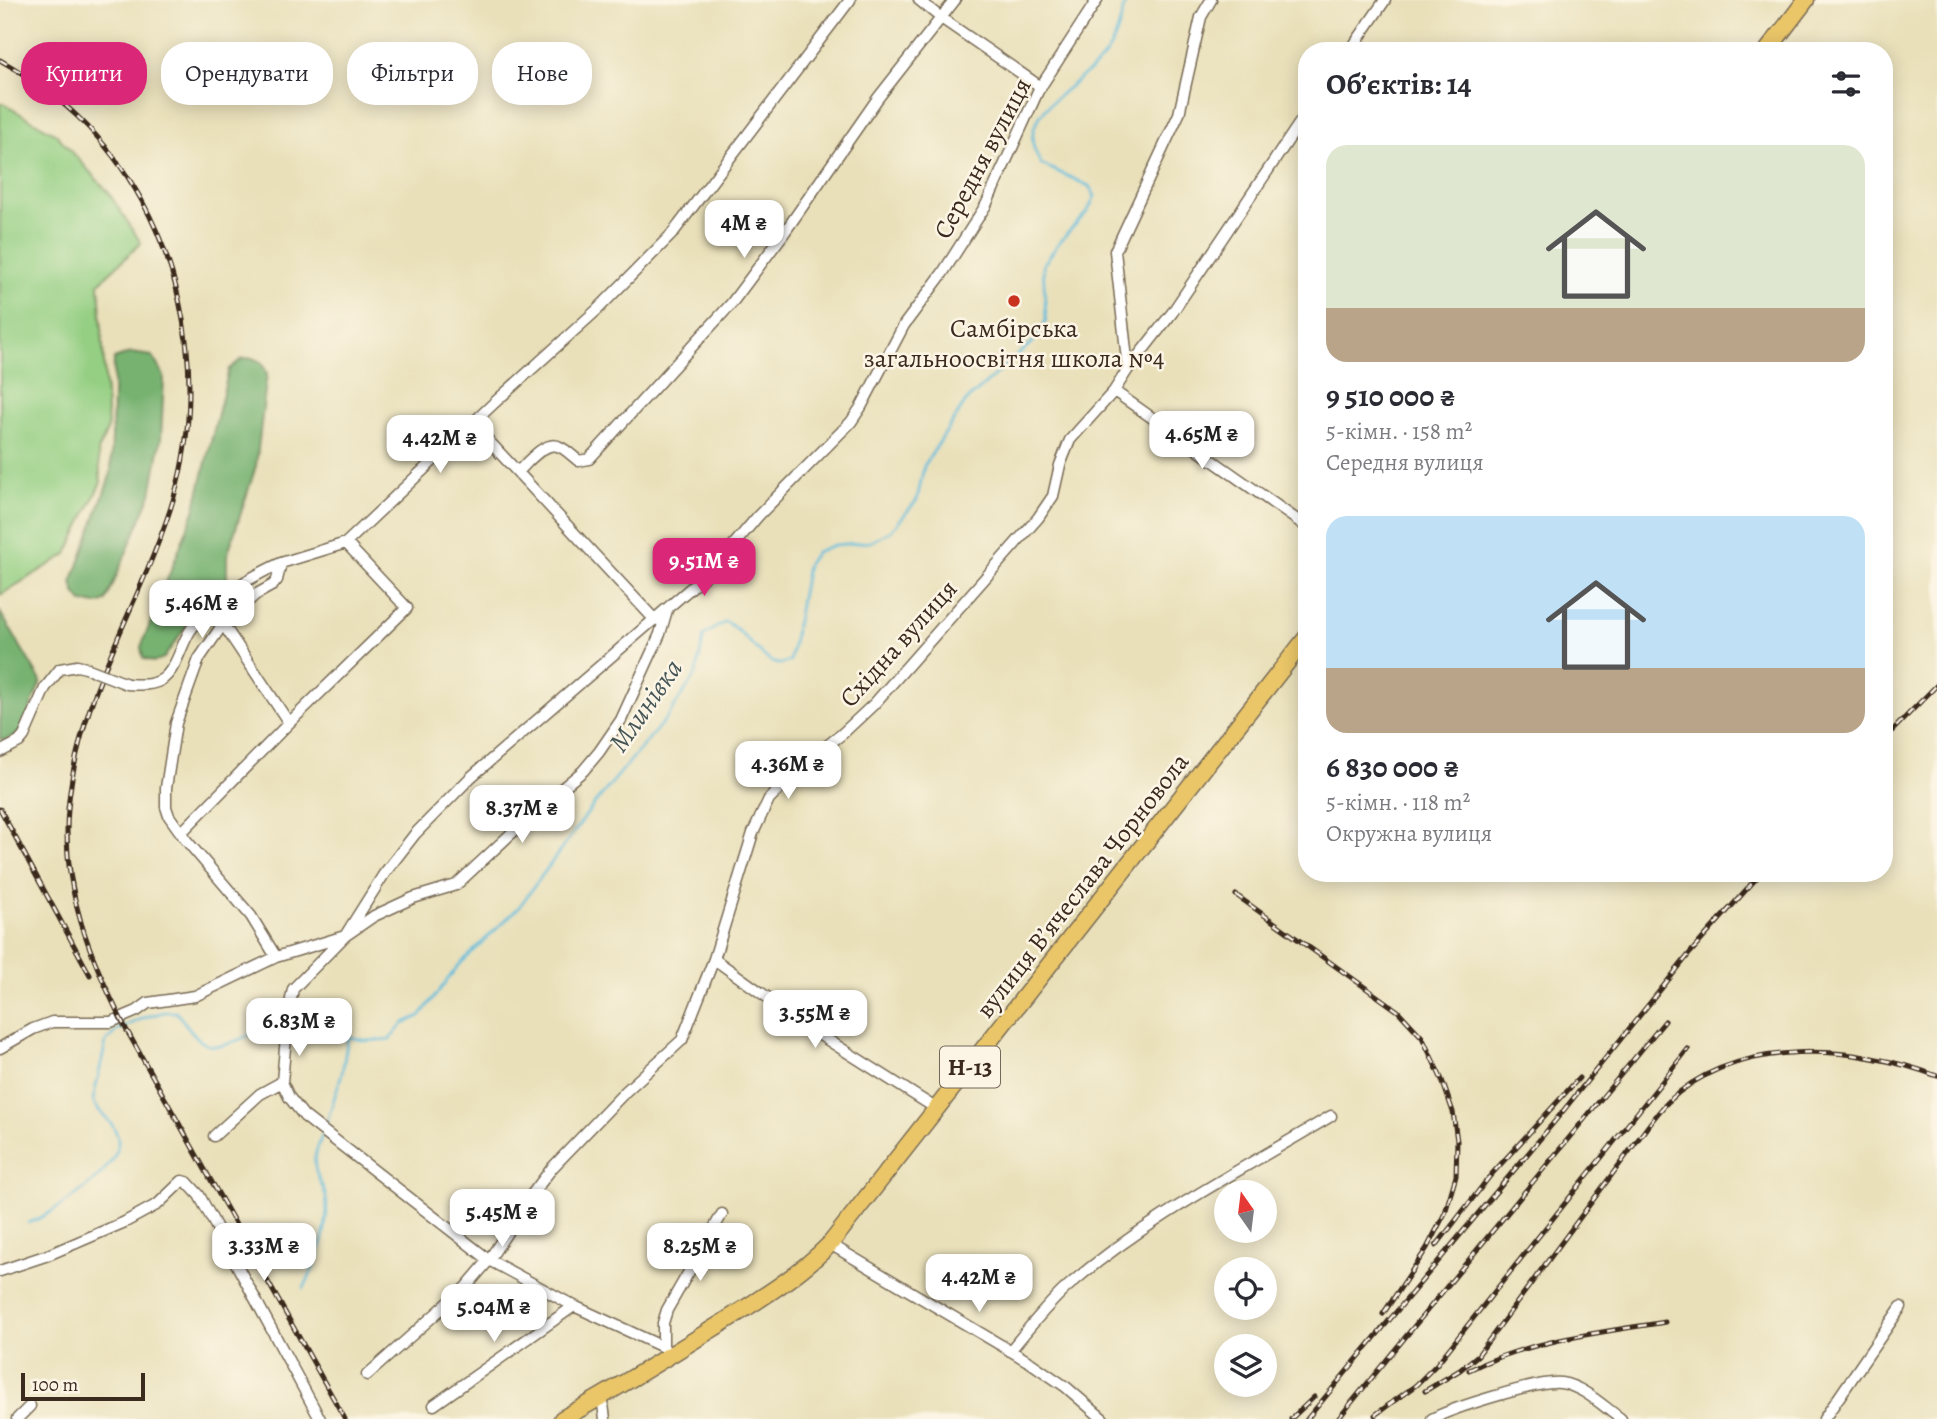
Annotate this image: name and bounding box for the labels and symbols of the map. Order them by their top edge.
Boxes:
street label: Середня вулиця [925,71,1040,245]
pin: 4M ₴ [703,201,785,260]
marker: Самбірська загальноосвітня школа №4 [1006,293,1022,309]
place label: Самбірська загальноосвітня школа №4 [863,311,1165,376]
pin: 4.65M ₴ [1137,412,1267,471]
pin: 4.42M ₴ [375,416,505,475]
pin: 9.51M ₴ [639,538,769,598]
street label: Східна вулиця [832,572,965,715]
pin: 5.46M ₴ [137,580,267,640]
water label: Млинівка [600,651,692,760]
pin: 4.36M ₴ [723,742,853,801]
street label: вулиця Вʼячеслава Чорновола [968,745,1197,1025]
pin: 8.37M ₴ [457,786,587,845]
pin: 3.55M ₴ [750,990,880,1050]
pin: 6.83M ₴ [234,998,364,1058]
road number: Н-13 [940,1046,1000,1087]
north arrow [1214,1180,1278,1242]
pin: 5.45M ₴ [437,1190,567,1249]
pin: 3.33M ₴ [199,1224,329,1283]
pin: 8.25M ₴ [635,1224,765,1283]
pin: 4.42M ₴ [914,1254,1044,1314]
pin: 5.04M ₴ [429,1284,559,1344]
scale bar [21,1370,145,1402]

